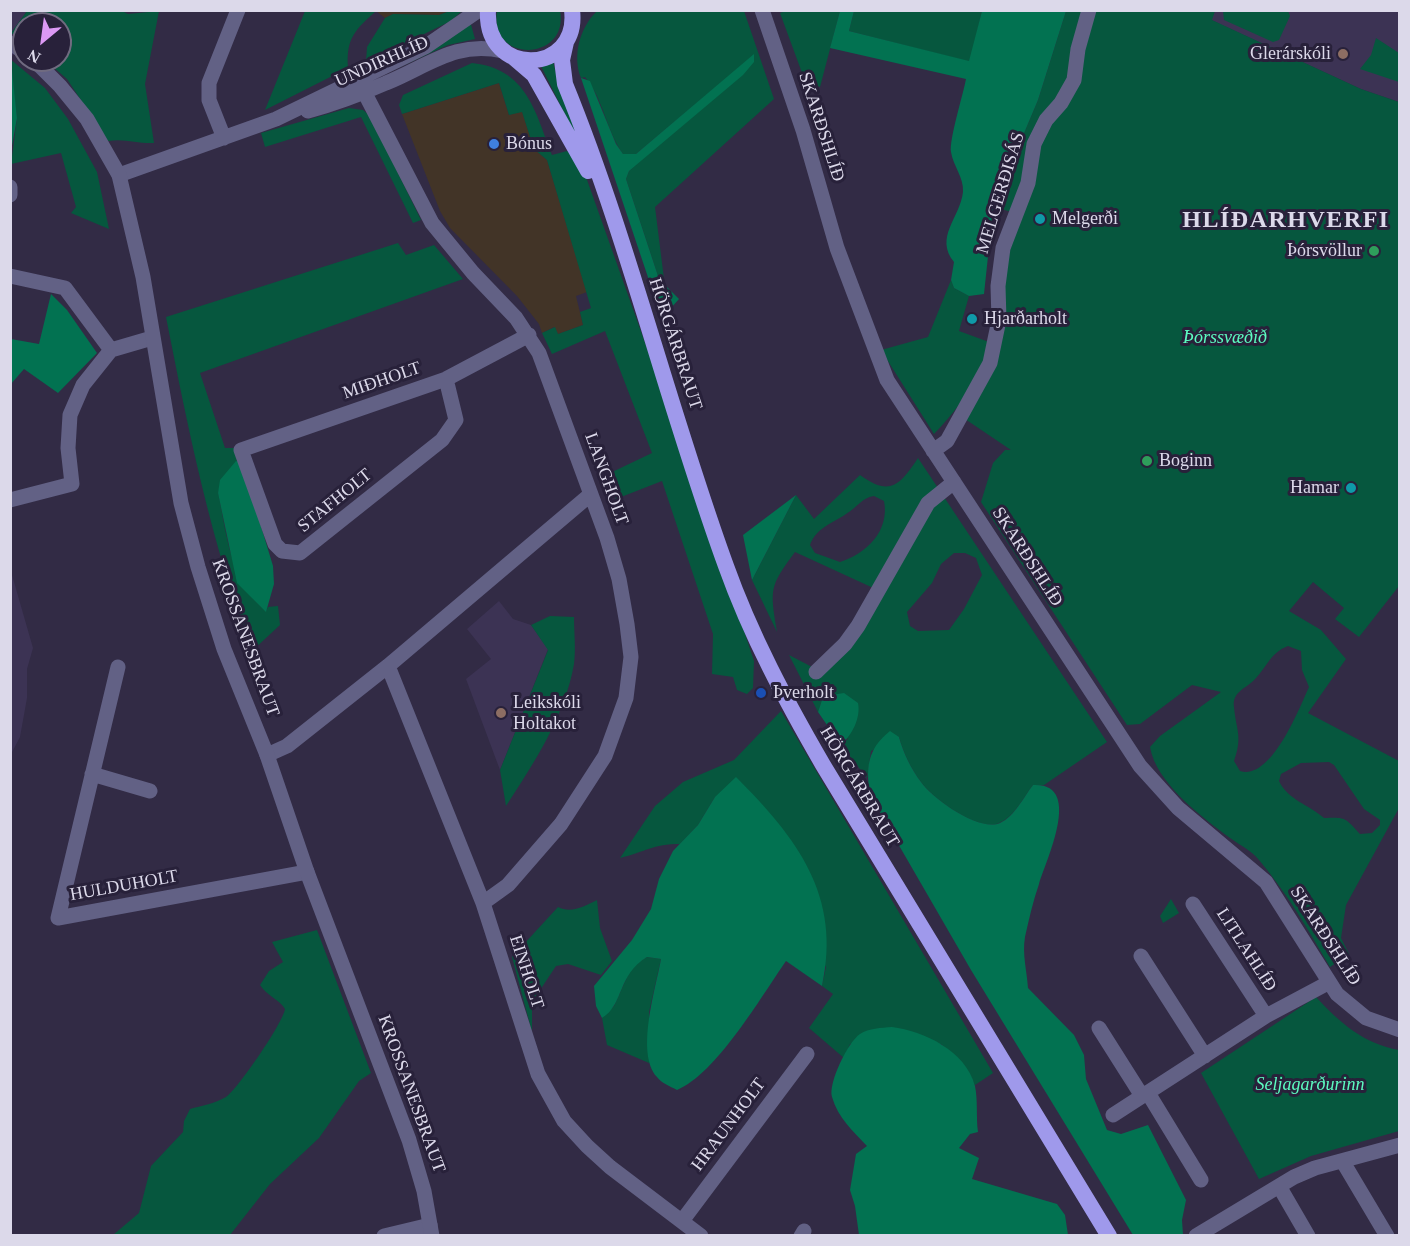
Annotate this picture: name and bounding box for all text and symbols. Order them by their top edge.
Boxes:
north arrow [12,12,72,72]
street label: UNDIRHLÍÐ [332,32,432,92]
place label: Glerárskóli [1250,43,1331,65]
text: N [25,46,43,67]
marker: Glerárskóli [1336,47,1350,61]
street label: SKARÐSHLÍÐ [793,69,849,185]
street label: MELGERÐISÁS [972,130,1030,256]
place label: Bónus [506,133,552,155]
marker: Bónus [487,137,501,151]
district label: HLÍÐARHVERFI [1182,207,1390,235]
place label: Melgerði [1052,208,1118,230]
marker: Melgerði [1033,212,1047,226]
place label: Þórsvöllur [1287,240,1362,262]
marker: Þórsvöllur [1367,244,1381,258]
street label: HÖRGÁRBRAUT [644,276,706,412]
place label: Hjarðarholt [984,308,1067,330]
marker: Hjarðarholt [965,312,979,326]
park label: Þórssvæðið [1183,327,1267,349]
street label: MIÐHOLT [340,358,424,404]
street label: LANGHOLT [579,430,633,528]
place label: Boginn [1159,450,1212,472]
marker: Boginn [1140,454,1154,468]
street label: STAFHOLT [294,465,376,537]
place label: Hamar [1290,477,1339,499]
marker: Hamar [1344,481,1358,495]
street label: SKARÐSHLÍÐ [987,503,1067,611]
street label: KROSSANESBRAUT [206,556,284,720]
place label: Þverholt [773,682,834,704]
marker: Þverholt [754,686,768,700]
place label: Leikskóli Holtakot [513,692,581,734]
marker: Leikskóli Holtakot [494,706,508,720]
street label: HÖRGÁRBRAUT [814,723,904,851]
street label: HULDUHOLT [68,866,180,906]
street label: SKARÐSHLÍÐ [1285,882,1365,990]
street label: LITLAHLÍÐ [1211,904,1281,996]
street label: EINHOLT [504,932,548,1012]
street label: KROSSANESBRAUT [372,1012,450,1176]
street label: HRAUNHOLT [687,1074,771,1176]
park label: Seljagarðurinn [1255,1074,1365,1096]

